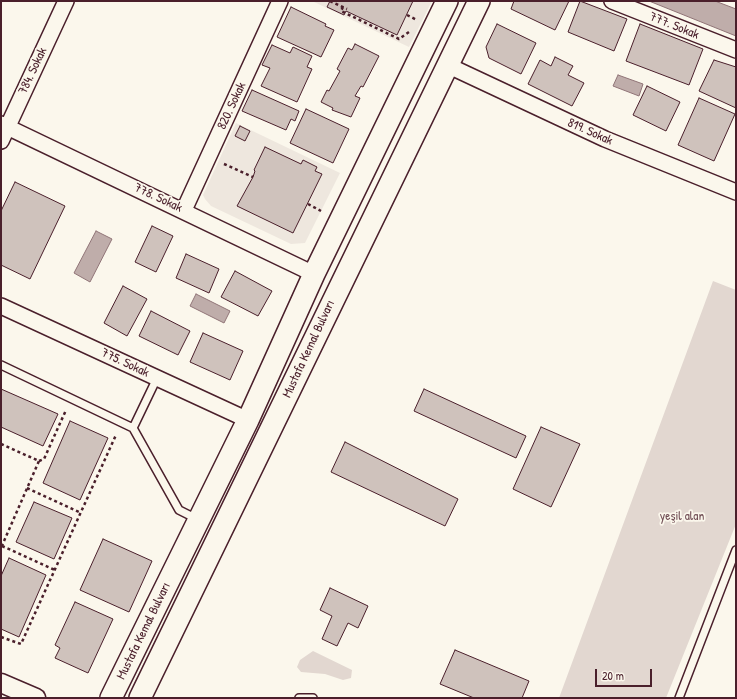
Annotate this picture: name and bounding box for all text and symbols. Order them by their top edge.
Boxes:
street label: 777. Sokak [647,9,701,43]
street label: 784. Sokak [15,45,51,97]
street label: 820. Sokak [214,80,250,132]
street label: 819. Sokak [565,115,615,149]
street label: 778. Sokak [131,180,185,216]
street label: Mustafa Kemal Bulvarı [280,298,338,400]
street label: 775. Sokak [98,345,152,381]
park label: yeşil alan [660,509,704,525]
street label: Mustafa Kemal Bulvarı [114,580,174,682]
scale bar [597,661,654,687]
text: 20 m [602,667,624,684]

